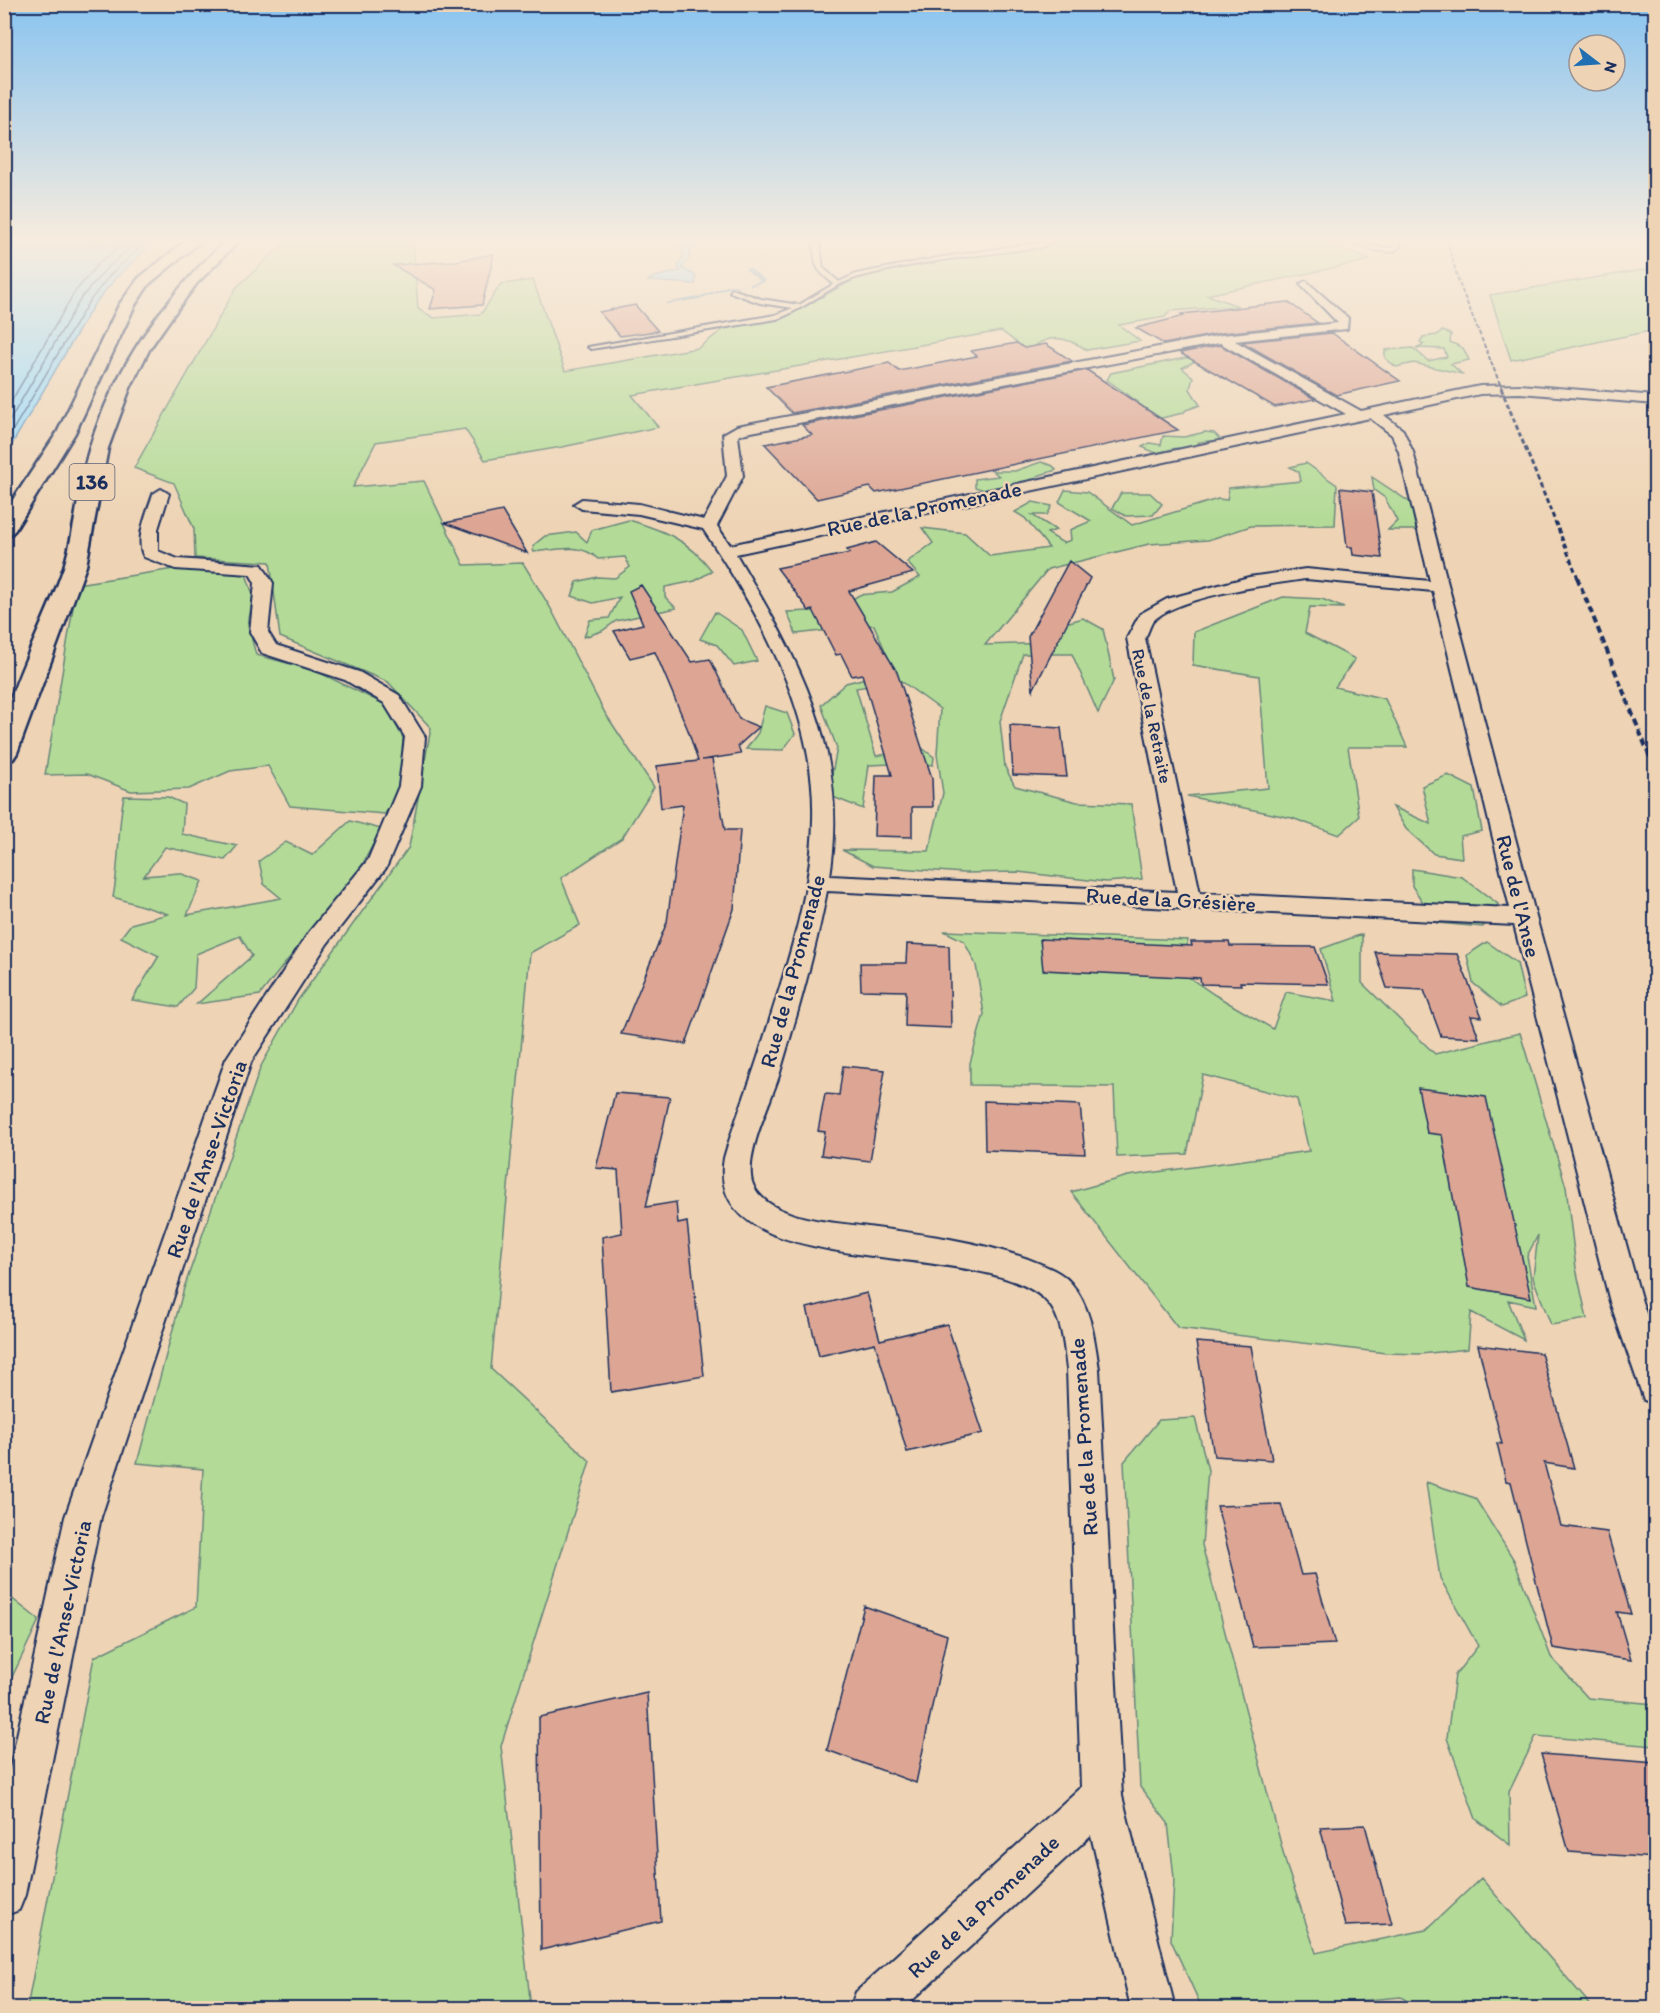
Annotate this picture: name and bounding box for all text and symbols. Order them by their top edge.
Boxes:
north arrow [1567,33,1627,93]
text: N [1600,59,1622,75]
road number: 136 [70,464,115,500]
street label: Rue de la Promenade [824,475,1024,542]
street label: Rue de la Retraite [1127,647,1177,785]
street label: Rue de l'Anse [1490,832,1547,960]
street label: Rue de la Promenade [754,872,831,1070]
street label: Rue de la Grésière [1085,882,1257,917]
street label: Rue de l'Anse-Victoria [160,1056,253,1262]
street label: Rue de la Promenade [1063,1337,1104,1537]
street label: Rue de l'Anse-Victoria [28,1518,97,1727]
street label: Rue de la Promenade [902,1829,1065,1984]

